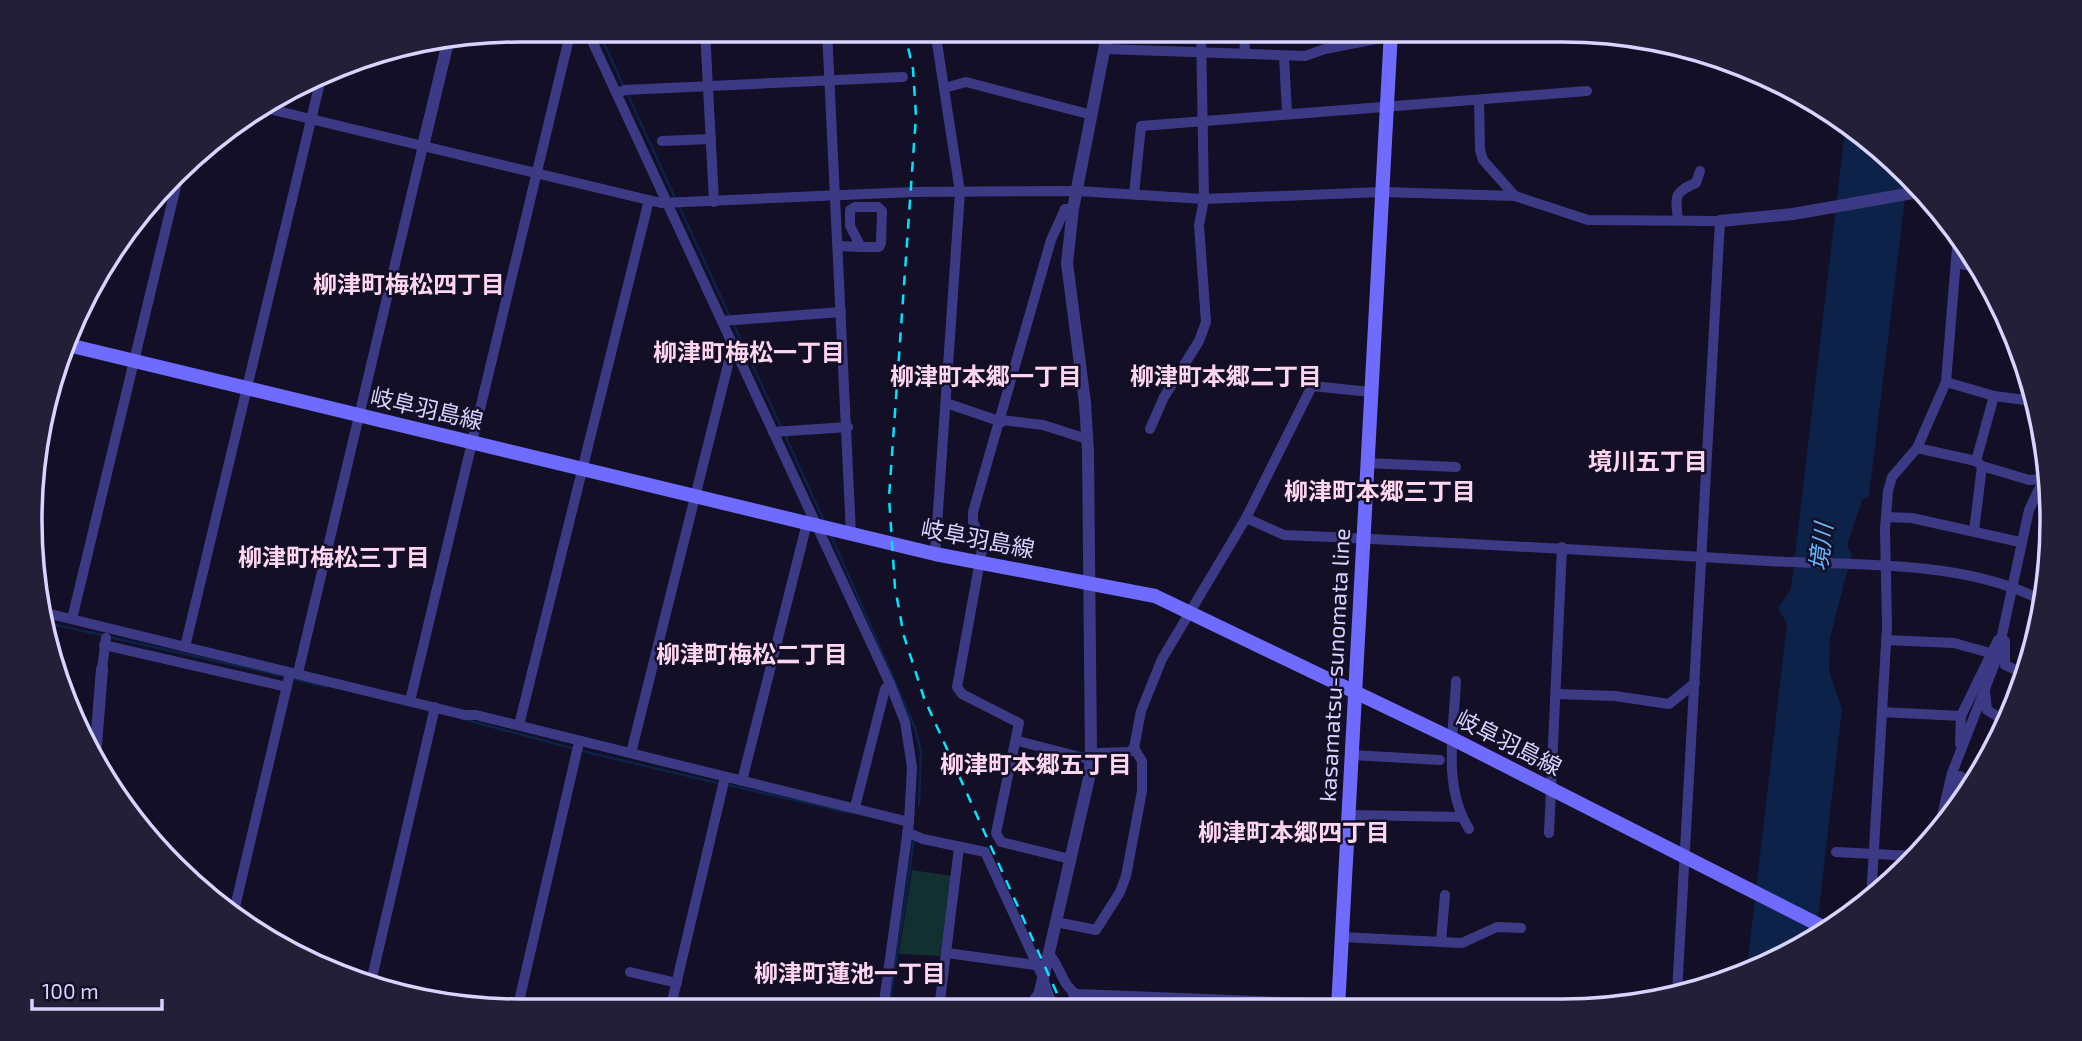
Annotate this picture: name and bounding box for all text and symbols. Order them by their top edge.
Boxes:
district label: 柳津町梅松四丁目 [313,269,505,298]
district label: 柳津町梅松一丁目 [653,337,845,366]
district label: 柳津町本郷一丁目 [890,361,1082,390]
district label: 柳津町本郷二丁目 [1130,361,1322,390]
street label: 岐阜羽島線 [368,381,486,435]
district label: 境川五丁目 [1588,446,1708,475]
district label: 柳津町本郷三丁目 [1284,476,1476,505]
street label: 岐阜羽島線 [919,513,1037,563]
water label: 境川 [1803,518,1838,573]
street label: kasamatsu-sunomata line [1313,527,1355,803]
district label: 柳津町梅松三丁目 [238,542,430,571]
district label: 柳津町梅松二丁目 [656,639,848,668]
street label: 岐阜羽島線 [1451,703,1567,781]
district label: 柳津町本郷五丁目 [940,749,1132,778]
district label: 柳津町本郷四丁目 [1198,817,1390,846]
district label: 柳津町蓮池一丁目 [754,958,946,987]
scale bar [32,968,161,1012]
text: 100 m [42,978,99,1003]

